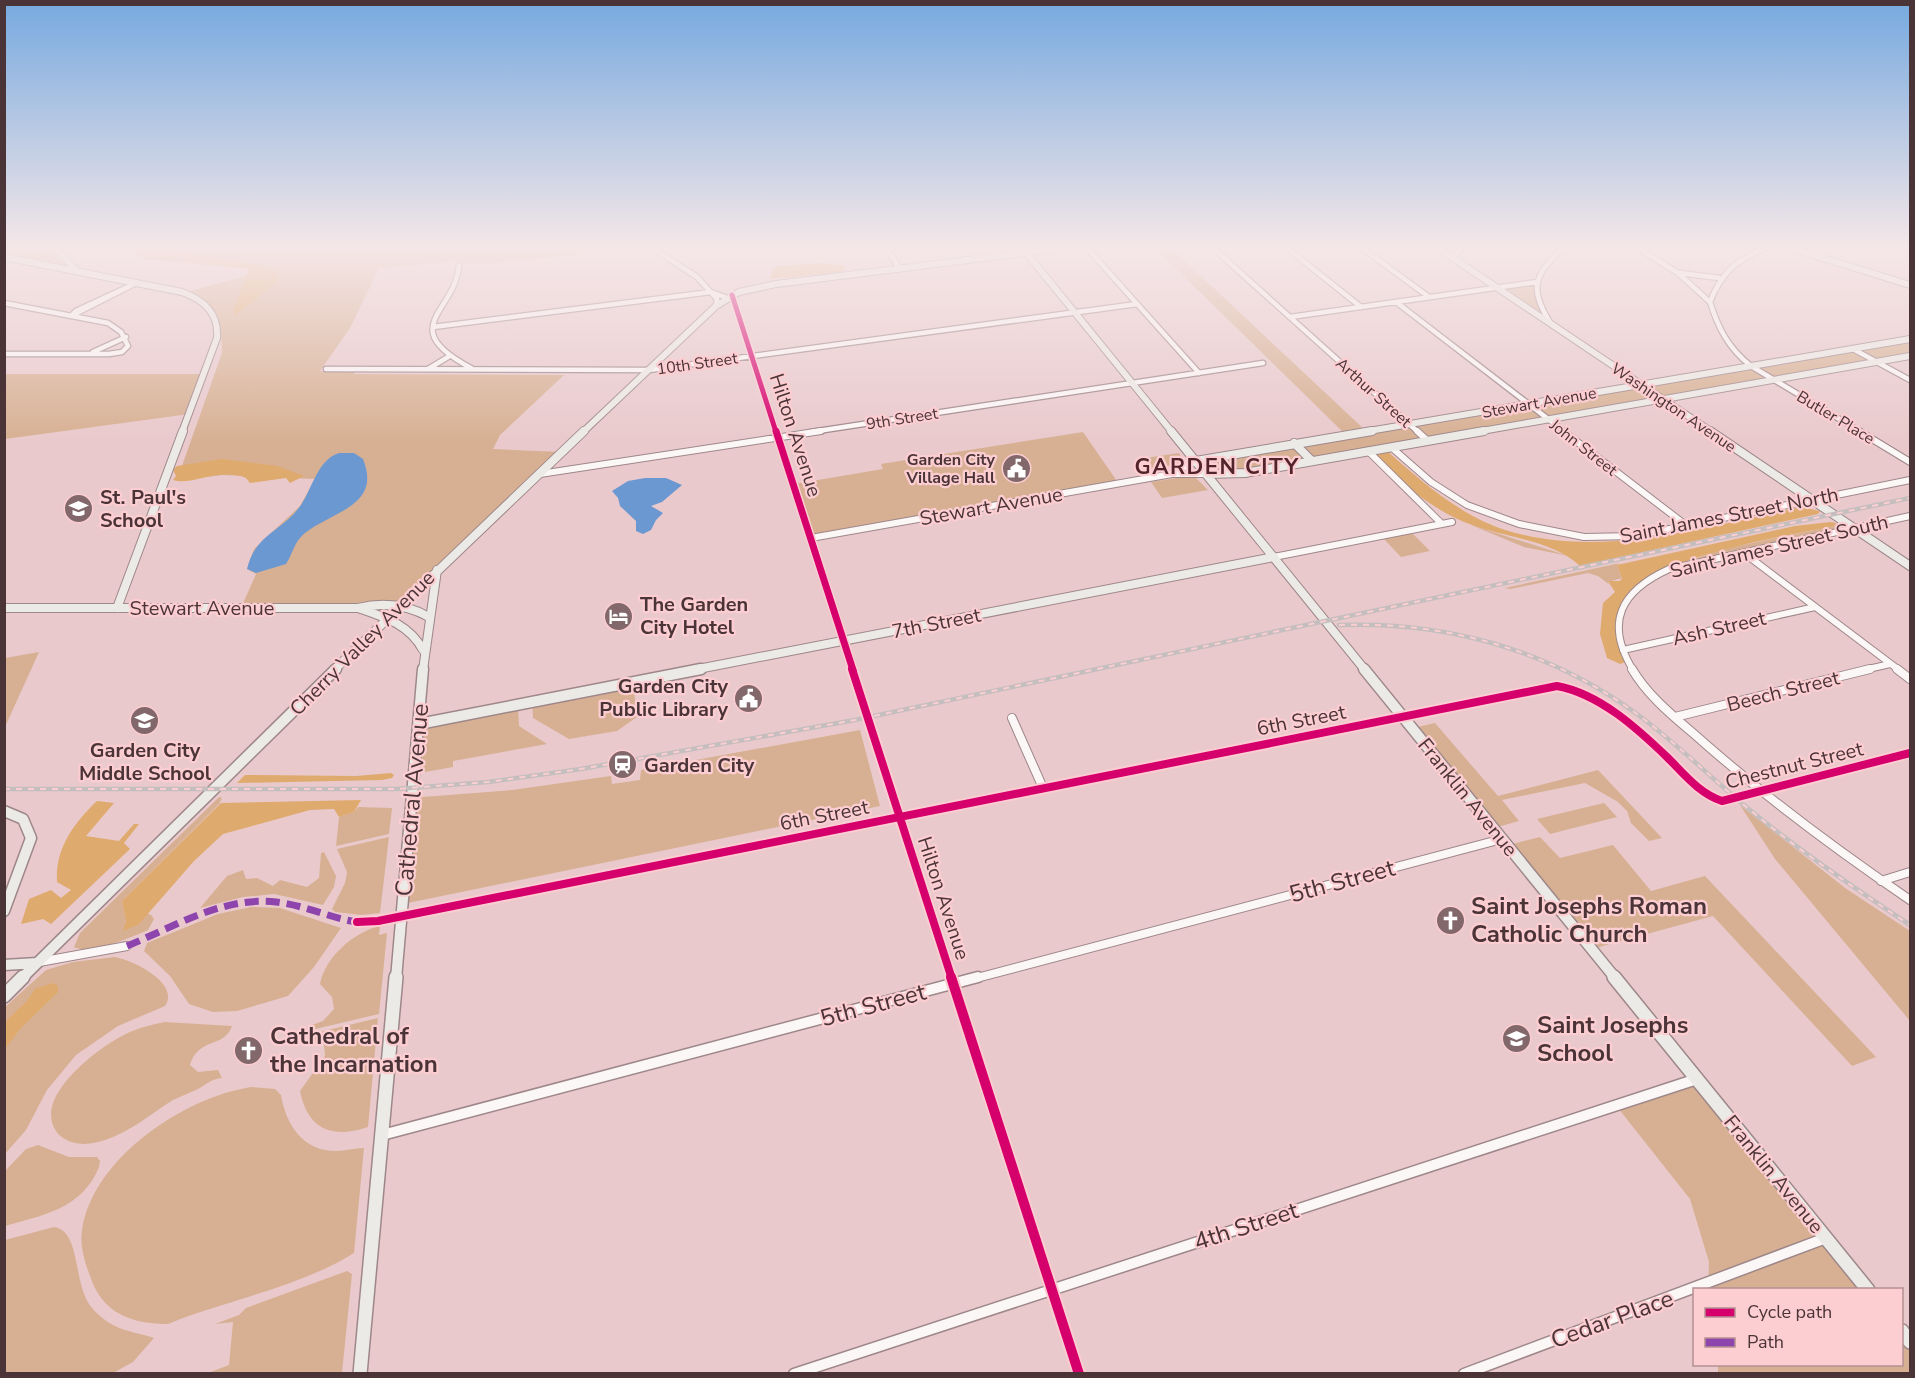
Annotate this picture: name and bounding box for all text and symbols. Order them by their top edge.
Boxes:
street label: 10th Street [655,347,739,381]
street label: Arthur Street [1331,353,1416,433]
street label: Washington Avenue [1607,358,1740,458]
street label: Hilton Avenue [763,370,828,500]
street label: Stewart Avenue [1480,382,1598,424]
street label: Butler Place [1792,386,1879,450]
street label: 9th Street [865,402,940,435]
street label: John Street [1544,414,1622,481]
place label: Garden City Village Hall [906,449,996,489]
public building icon: Garden City Village Hall [1000,452,1032,484]
district label: GARDEN CITY [1134,452,1300,482]
street label: Stewart Avenue [917,481,1065,532]
street label: Saint James Street North [1617,481,1841,550]
place label: St. Paul's School [100,484,186,534]
school or university icon: St. Paul's School [63,493,95,525]
street label: Saint James Street South [1667,508,1891,585]
street label: Cherry Valley Avenue [284,565,441,722]
place label: The Garden City Hotel [640,591,748,641]
street label: Stewart Avenue [130,595,274,622]
hotel icon: The Garden City Hotel [603,600,635,632]
street label: 7th Street [889,601,984,645]
street label: Ash Street [1670,604,1769,652]
street label: Beech Street [1724,664,1843,719]
place label: Garden City Public Library [599,673,728,723]
public building icon: Garden City Public Library [733,682,765,714]
street label: 6th Street [1254,698,1349,742]
street label: Cathedral Avenue [388,702,436,898]
school or university icon: Garden City Middle School [129,704,161,736]
street label: Franklin Avenue [1412,733,1524,862]
street label: Chestnut Street [1722,735,1867,796]
place label: Garden City Middle School [79,737,212,787]
station icon: Garden City [607,749,639,781]
place label: Garden City [644,752,755,779]
street label: 6th Street [777,793,872,837]
street label: Hilton Avenue [911,833,976,963]
street label: 5th Street [1286,851,1399,910]
place label: Saint Josephs Roman Catholic Church [1471,890,1707,950]
church icon: Saint Josephs Roman Catholic Church [1434,904,1466,936]
street label: 5th Street [817,975,930,1034]
place label: Saint Josephs School [1537,1009,1688,1069]
place label: Cathedral of the Incarnation [270,1020,438,1080]
school or university icon: Saint Josephs School [1500,1023,1532,1055]
church icon: Cathedral of the Incarnation [233,1034,265,1066]
street label: Franklin Avenue [1718,1110,1830,1239]
street label: 4th Street [1190,1194,1303,1258]
street label: Cedar Place [1546,1282,1678,1356]
legend [1693,1288,1903,1366]
text: Cycle path [1747,1300,1832,1324]
text: Path [1747,1330,1784,1354]

